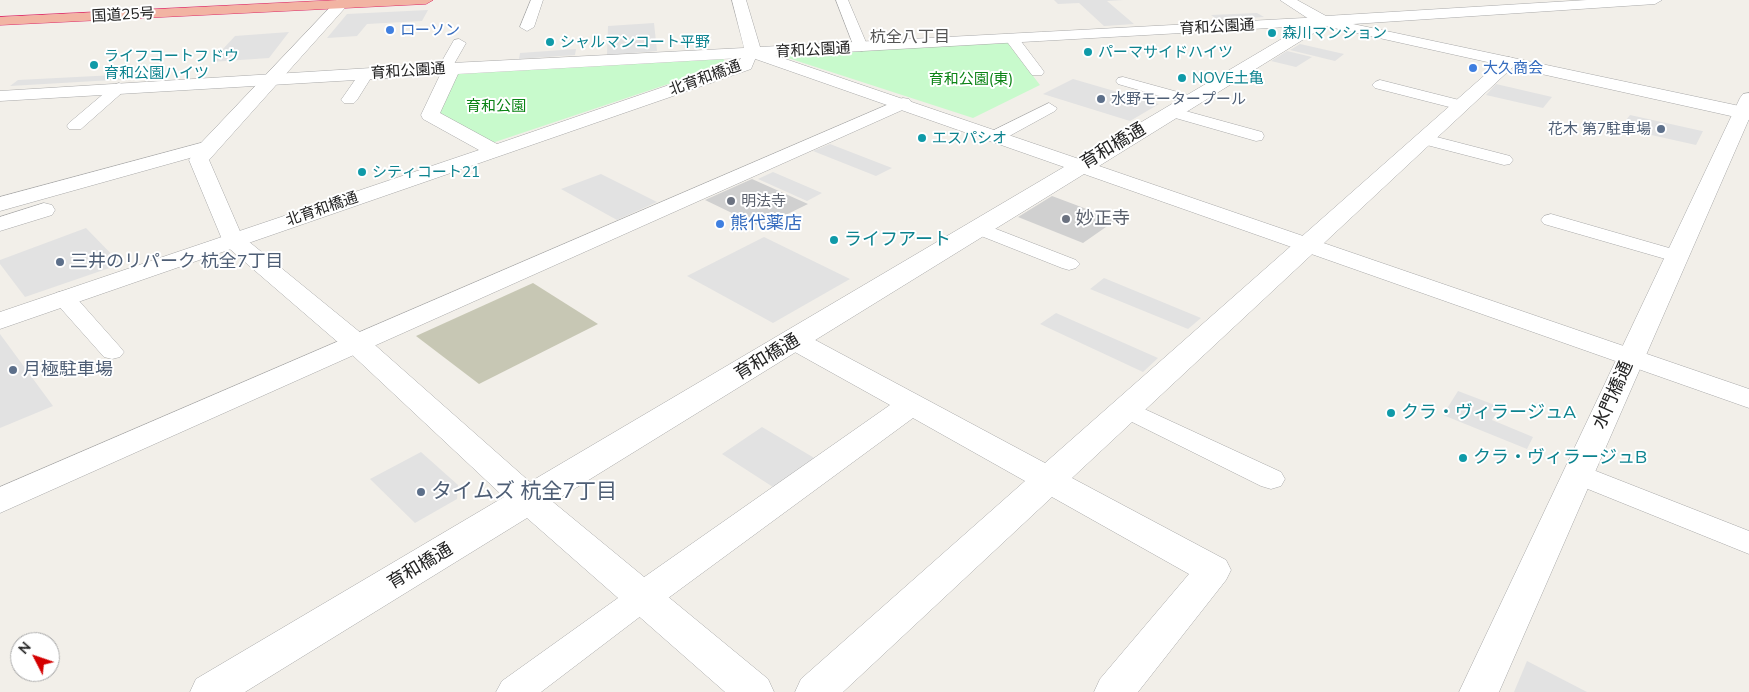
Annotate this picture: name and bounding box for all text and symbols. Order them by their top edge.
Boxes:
street label: 国道25号 [91,4,155,26]
street label: 育和公園通 [1179,16,1255,38]
place label: ローソン [400,21,460,39]
marker: ローソン [384,24,396,36]
place label: 森川マンション [1282,24,1387,42]
district label: 杭全八丁目 [870,27,950,47]
marker: 森川マンション [1266,27,1278,39]
place label: シャルマンコート平野 [560,33,710,51]
marker: シャルマンコート平野 [544,36,556,48]
street label: 育和公園通 [775,39,851,61]
place label: パーマサイドハイツ [1098,43,1233,61]
marker: パーマサイドハイツ [1082,46,1094,58]
place label: ライフコートフドウ 育和公園ハイツ [104,47,239,82]
street label: 北育和橋通 [667,57,743,99]
marker: ライフコートフドウ 育和公園ハイツ [88,59,100,71]
street label: 育和公園通 [370,59,446,83]
place label: 大久商会 [1483,59,1543,77]
marker: 大久商会 [1467,62,1479,74]
place label: NOVE土亀 [1192,69,1264,87]
park label: 育和公園(東) [929,70,1013,88]
marker: NOVE土亀 [1176,72,1188,84]
place label: 水野モータープール [1111,90,1246,108]
marker: 水野モータープール [1095,93,1107,105]
park label: 育和公園 [466,97,526,115]
street label: 育和橋通 [1077,118,1149,174]
place label: 花木 第7駐車場 [1548,120,1651,138]
marker: 花木 第7駐車場 [1655,123,1667,135]
place label: エスパシオ [932,129,1007,147]
marker: エスパシオ [916,132,928,144]
place label: シティコート21 [372,163,480,181]
marker: シティコート21 [356,166,368,178]
street label: 北育和橋通 [284,188,360,230]
place label: 明法寺 [741,192,786,210]
marker: 明法寺 [725,195,737,207]
place label: 妙正寺 [1076,208,1130,230]
place label: 熊代薬店 [730,213,802,235]
marker: 妙正寺 [1060,213,1072,225]
marker: 熊代薬店 [714,218,726,230]
place label: ライフアート [844,229,951,251]
marker: ライフアート [828,234,840,246]
place label: 三井のリパーク 杭全7丁目 [70,251,283,273]
marker: 三井のリパーク 杭全7丁目 [54,256,66,268]
street label: 育和橋通 [731,329,803,385]
street label: 水門橋通 [1588,358,1638,432]
place label: 月極駐車場 [23,359,113,381]
marker: 月極駐車場 [7,364,19,376]
place label: クラ・ヴィラージュA [1401,402,1576,424]
marker: クラ・ヴィラージュA [1385,407,1397,419]
place label: クラ・ヴィラージュB [1473,447,1647,469]
marker: クラ・ヴィラージュB [1457,452,1469,464]
place label: タイムズ 杭全7丁目 [431,479,617,505]
marker: タイムズ 杭全7丁目 [415,486,427,498]
street label: 育和橋通 [384,538,456,594]
north arrow [10,632,60,682]
text: N [14,638,35,658]

